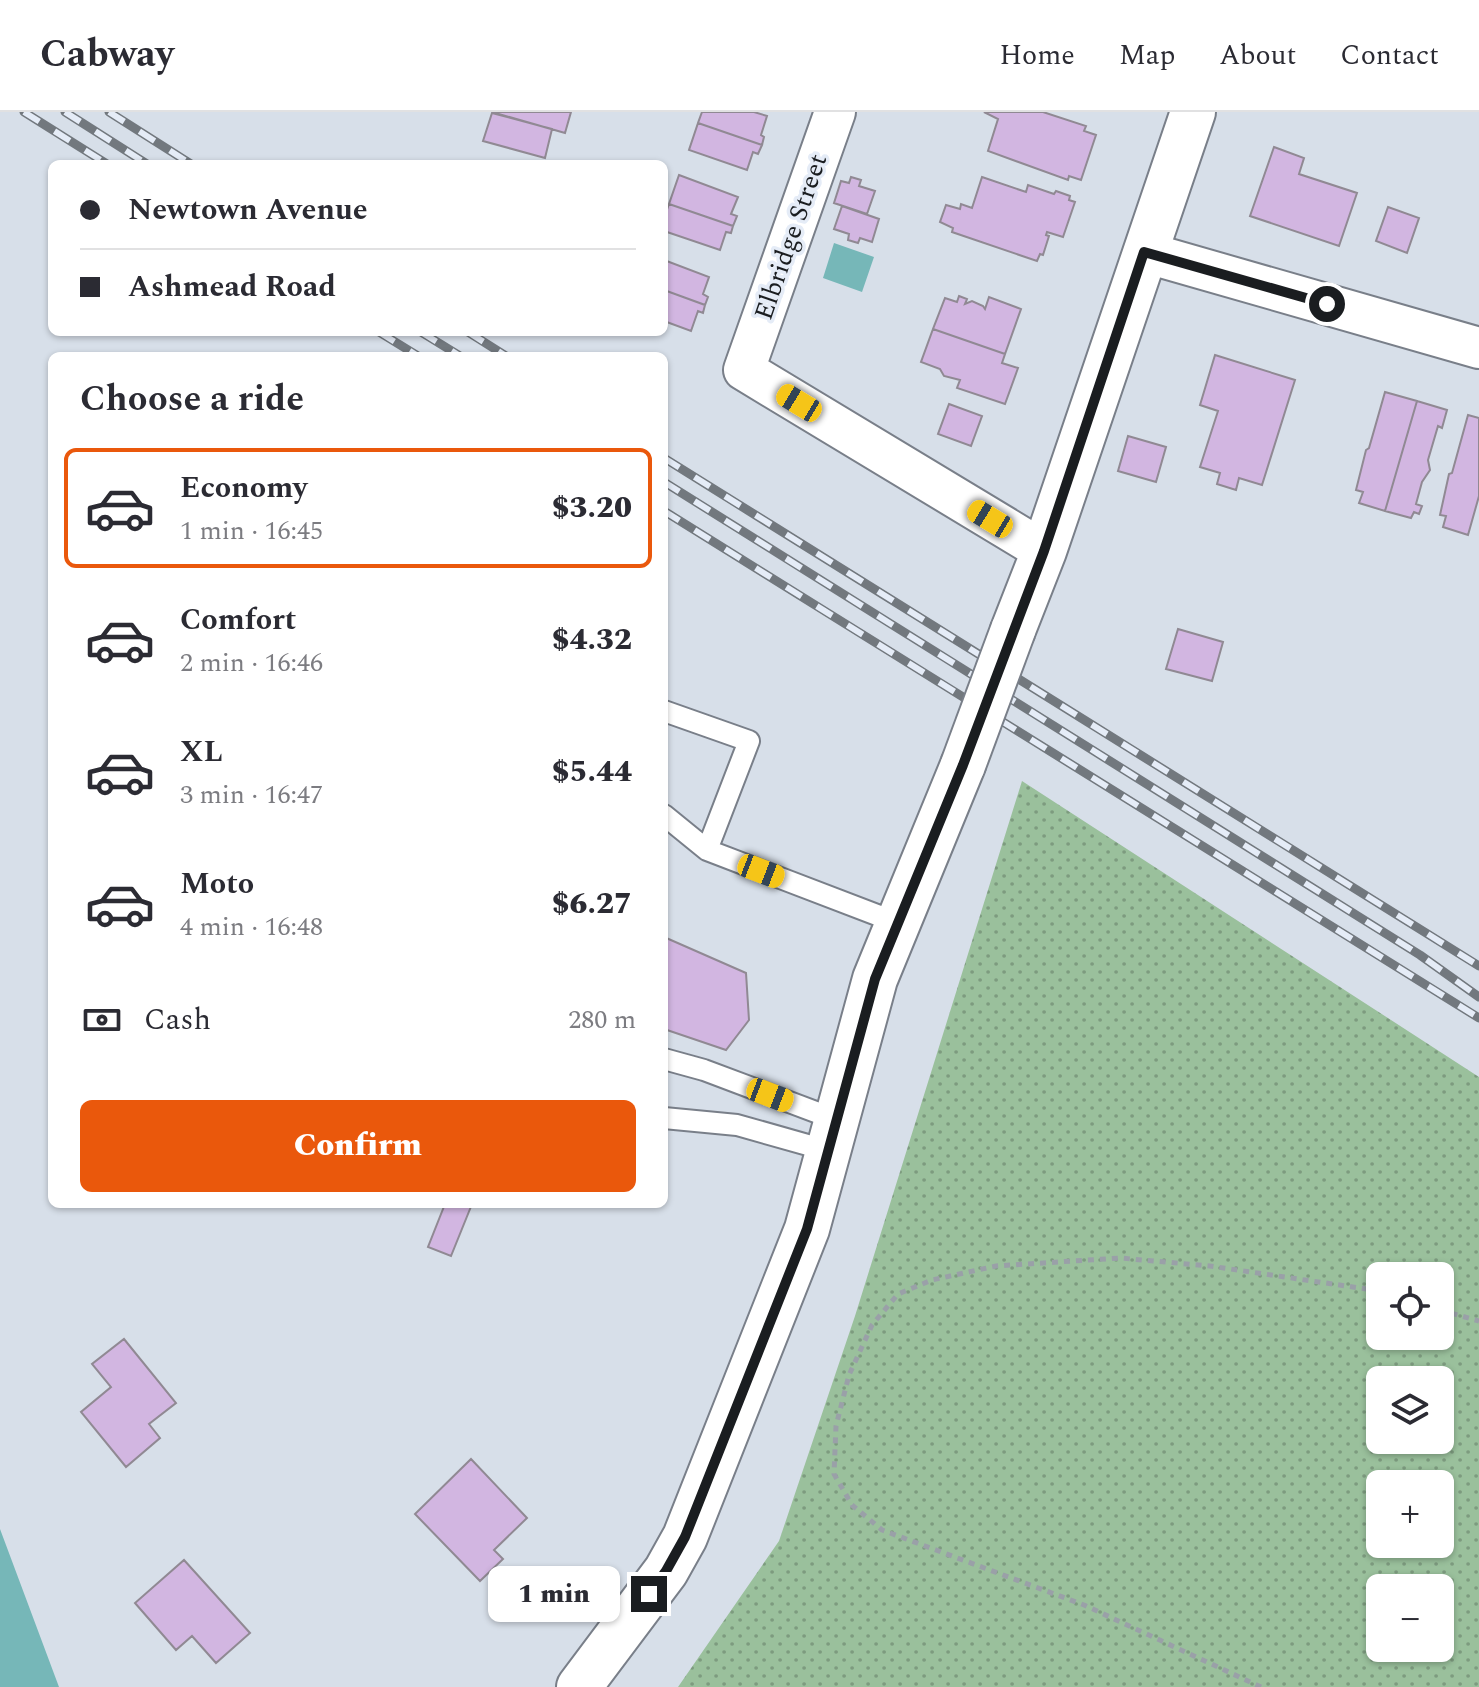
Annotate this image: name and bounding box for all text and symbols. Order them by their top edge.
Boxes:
text: Cabway [40,26,174,84]
text: Home [999,34,1075,77]
text: Map [1119,34,1175,77]
text: About [1219,34,1296,77]
text: Contact [1340,34,1439,77]
street label: Elbridge Street [744,149,838,325]
text: Newtown Avenue [128,187,368,233]
text: Ashmead Road [128,264,336,310]
route start [1309,286,1345,322]
text: Choose a ride [80,372,304,427]
car [772,380,826,426]
text: Economy [180,465,307,511]
icon: car [84,472,156,544]
text: $3.20 [552,485,632,531]
car [963,496,1017,542]
text: 1 min · 16:45 [180,511,323,551]
text: Comfort [180,597,296,643]
icon: car [84,604,156,676]
text: $4.32 [552,617,632,663]
text: 2 min · 16:46 [180,643,323,683]
text: XL [180,729,223,775]
icon: car [84,736,156,808]
text: $5.44 [552,749,632,795]
text: 3 min · 16:47 [180,775,323,815]
car [734,851,788,891]
text: Moto [180,861,254,907]
icon: car [84,868,156,940]
text: $6.27 [552,881,632,927]
text: 4 min · 16:48 [180,907,323,947]
text: Cash [144,997,211,1043]
icon: cash [80,998,124,1042]
text: 280 m [568,1000,636,1040]
car [743,1075,797,1115]
button: Confirm [80,1100,636,1192]
map controls [1366,1262,1454,1662]
button: locate [1366,1262,1454,1350]
button: layers [1366,1366,1454,1454]
button: + [1366,1470,1454,1558]
callout: 1 min [489,1566,621,1622]
text: 1 min [518,1574,590,1614]
button: − [1366,1574,1454,1662]
route end [631,1576,667,1612]

